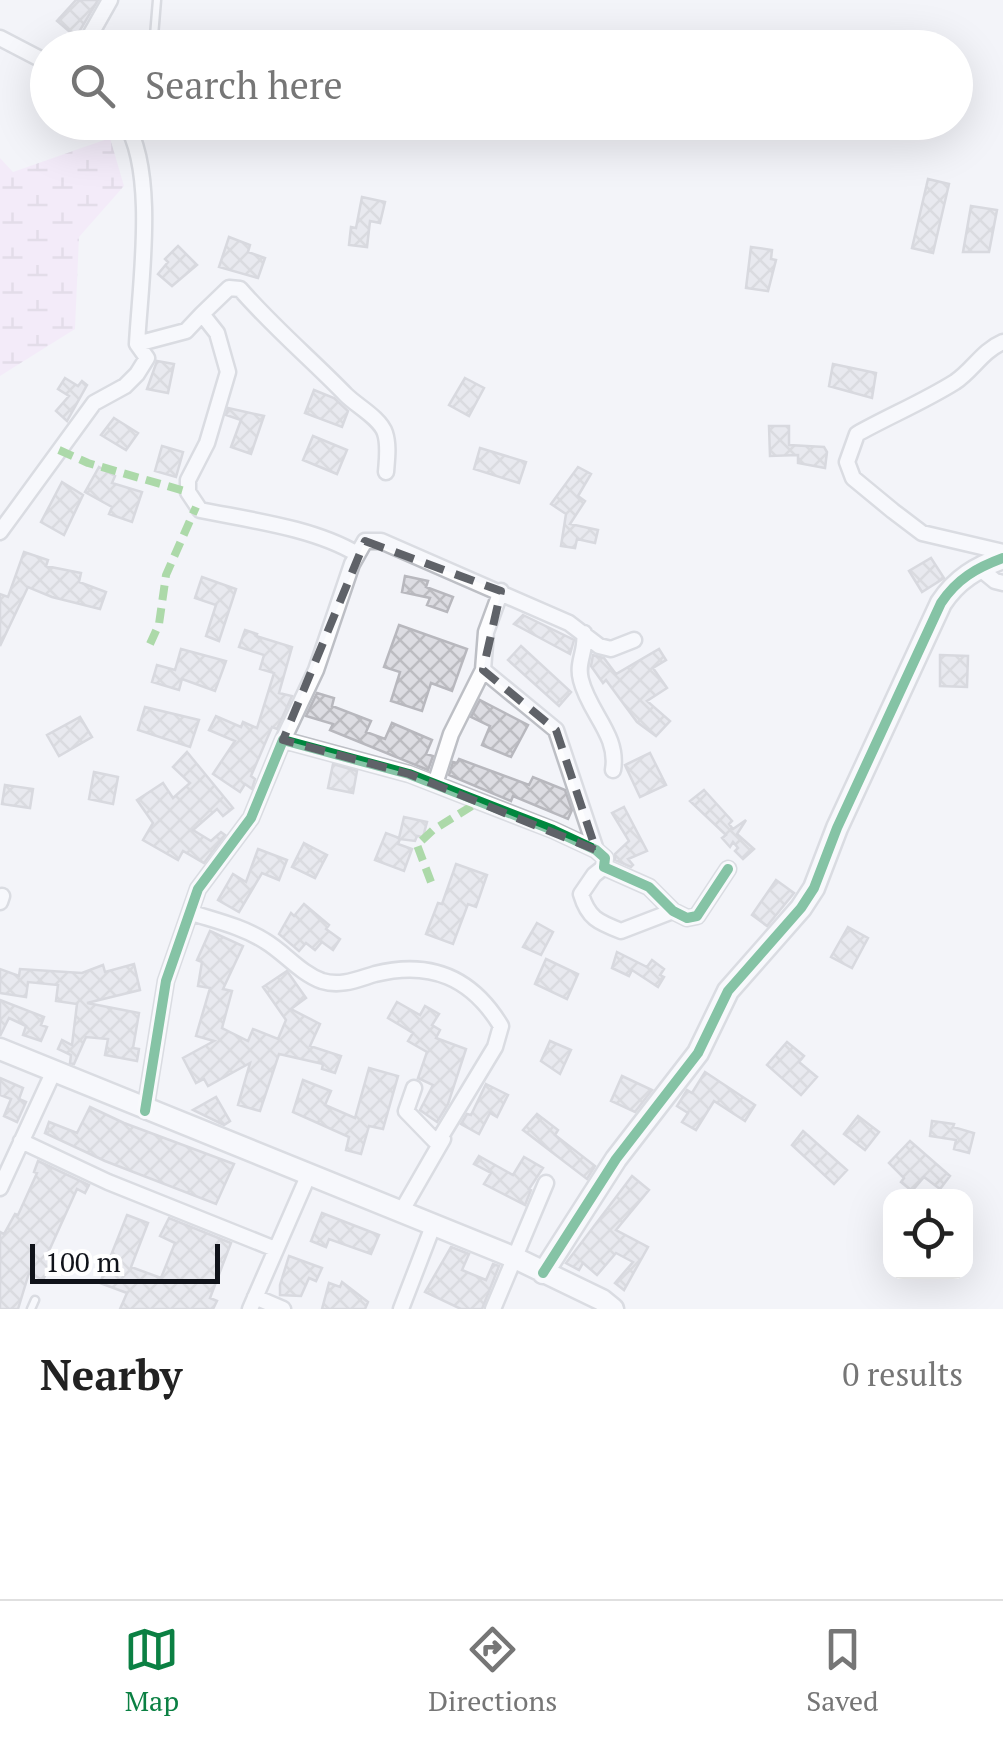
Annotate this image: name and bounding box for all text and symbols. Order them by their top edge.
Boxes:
search box [30,30,973,140]
icon: search [65,58,120,113]
text: Search here [145,60,343,110]
map controls [883,1189,973,1279]
button: locate [883,1189,973,1279]
scale bar [30,1239,220,1284]
text: 100 m [45,1243,121,1280]
text: Nearby [40,1346,182,1402]
text: 0 results [842,1353,963,1395]
tab: Map [124,1622,179,1719]
tab: Directions [428,1622,557,1719]
tab: Saved [806,1622,879,1719]

